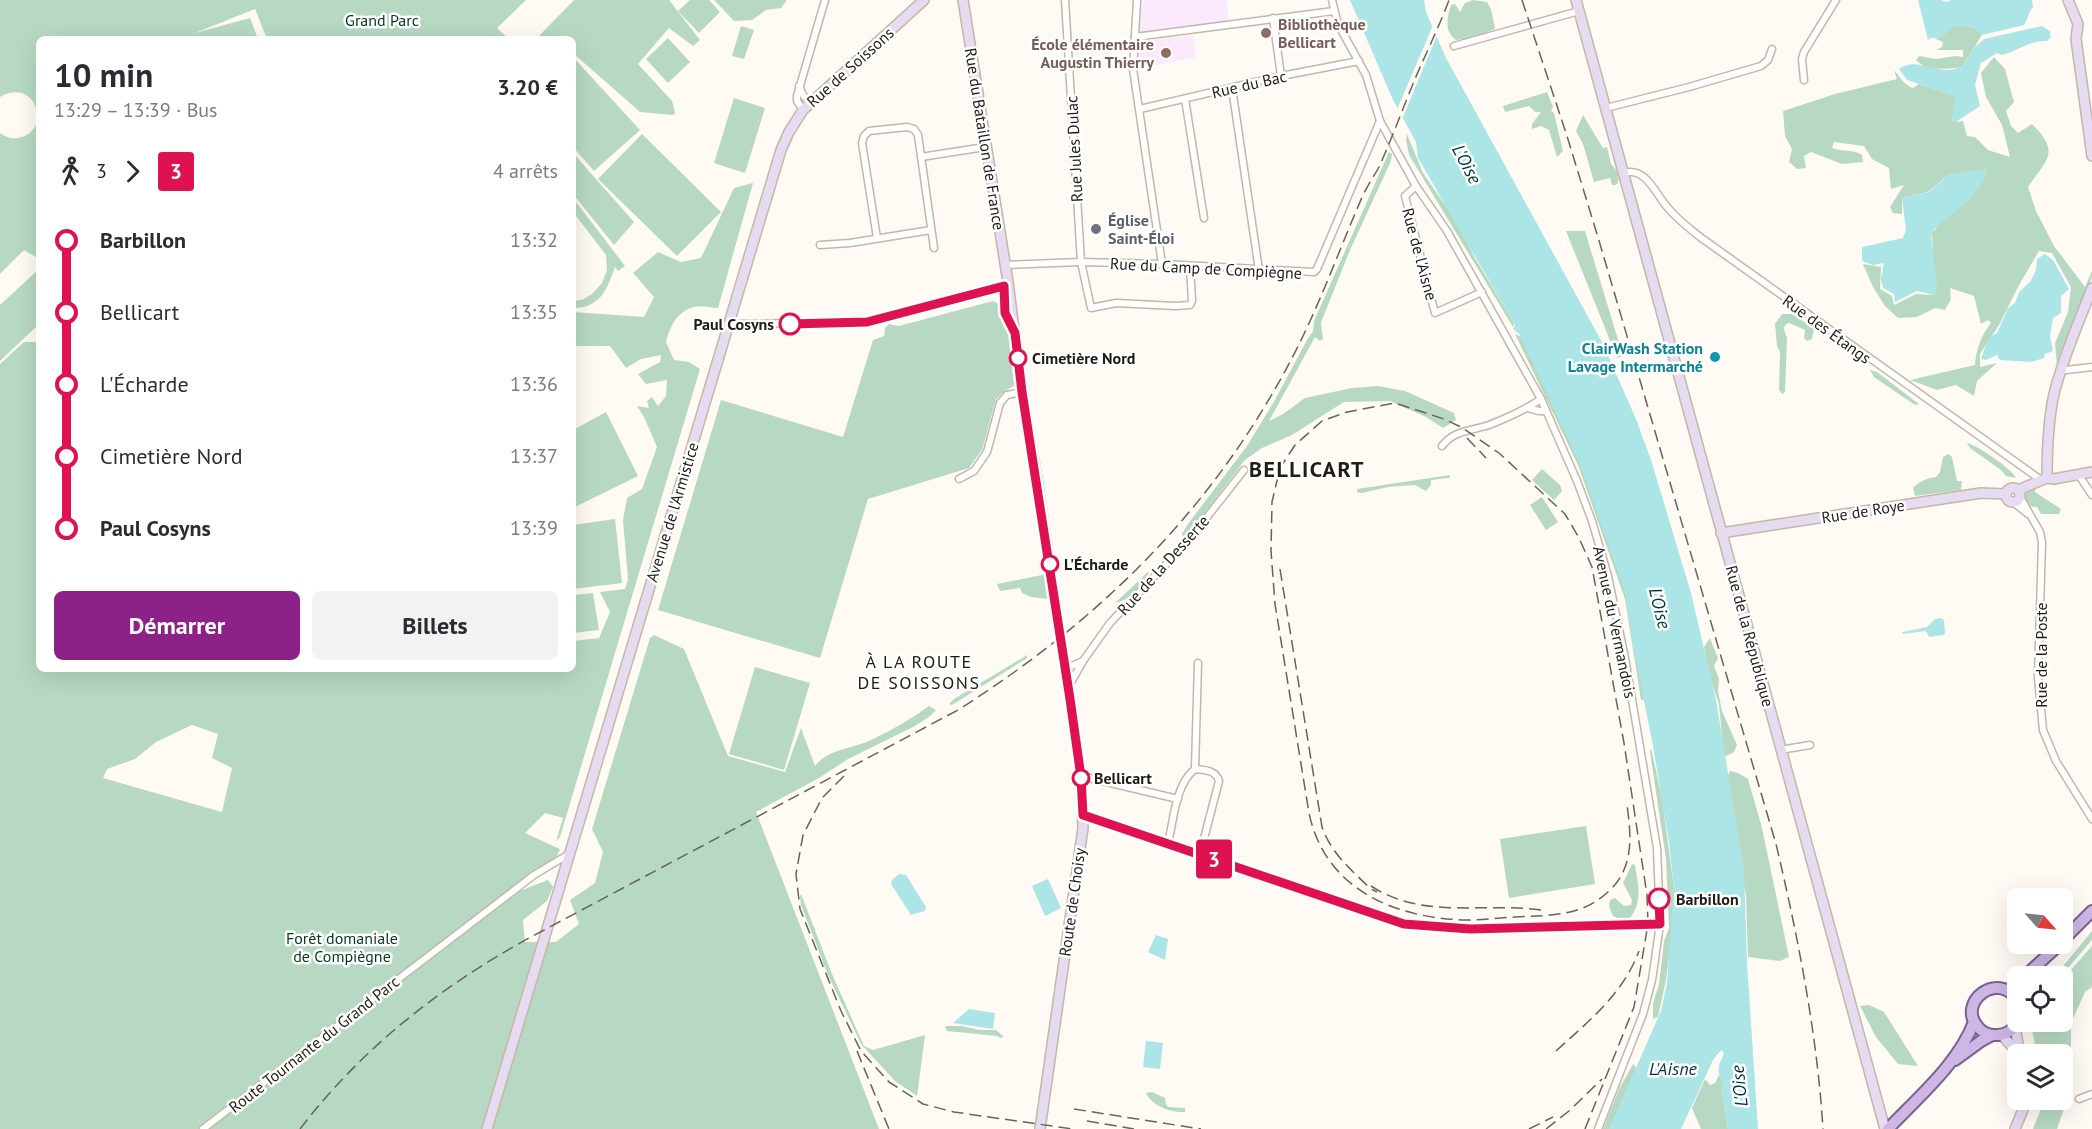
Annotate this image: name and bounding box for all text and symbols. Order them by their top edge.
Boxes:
park label: Grand Parc [345,10,419,30]
place label: Bibliothèque Bellicart [1278,14,1366,52]
street label: Rue de Soissons [802,22,898,111]
marker: Bibliothèque Bellicart [1259,26,1273,40]
place label: École élémentaire Augustin Thierry [1031,34,1154,72]
street label: Rue du Bataillon de France [961,46,1009,232]
marker: École élémentaire Augustin Thierry [1159,46,1173,60]
text: 10 min [54,53,153,96]
street label: Rue du Bac [1210,66,1288,102]
text: 3.20 € [497,73,558,101]
street label: Rue Jules Dulac [1061,95,1087,203]
text: 13:29 – 13:39 · Bus [54,97,218,123]
water label: L'Oise [1447,140,1487,188]
icon: walk [54,155,87,188]
icon: forward [116,155,149,188]
text: 3 [96,158,107,184]
text: 3 [170,158,182,185]
text: 4 arrêts [493,158,558,184]
street label: Rue de l'Aisne [1398,206,1442,302]
place label: Église Saint-Éloi [1108,210,1174,248]
marker: Église Saint-Éloi [1089,222,1103,236]
text: Barbillon [100,226,186,254]
text: 13:32 [510,227,558,253]
street label: Rue du Camp de Compiègne [1110,253,1302,283]
street label: Rue des Étangs [1779,290,1875,368]
text: Bellicart [100,298,179,326]
text: 13:35 [510,299,558,325]
marker: Paul Cosyns [779,313,801,335]
place label: Paul Cosyns [693,314,774,334]
place label: ClairWash Station Lavage Intermarché [1568,338,1703,376]
place label: Cimetière Nord [1032,348,1135,368]
marker: Cimetière Nord [1009,349,1027,367]
marker: ClairWash Station Lavage Intermarché [1708,350,1722,364]
text: L'Écharde [100,370,189,398]
text: 13:36 [510,371,558,397]
street label: Avenue de l'Armistice [641,440,703,584]
text: Cimetière Nord [100,442,242,470]
text: 13:37 [510,443,558,469]
district label: BELLICART [1249,455,1365,483]
street label: Rue de Roye [1820,495,1906,527]
street label: Rue de la Desserte [1113,511,1213,619]
text: Paul Cosyns [100,514,211,542]
text: 13:39 [510,515,558,541]
street label: Avenue du Vermandois [1589,544,1641,700]
place label: L'Écharde [1064,554,1128,574]
marker: L'Écharde [1041,555,1059,573]
street label: Rue de la République [1722,563,1778,709]
water label: L'Oise [1644,585,1676,632]
button: Démarrer [54,591,300,660]
button: Billets [312,591,558,660]
street label: Rue de la Poste [2031,602,2051,708]
district label: À LA ROUTE DE SOISSONS [858,650,980,694]
place label: Bellicart [1094,768,1152,788]
marker: Bellicart [1072,769,1090,787]
line badge: 3 [1194,840,1234,878]
street label: Route de Choisy [1054,846,1090,958]
text: 3 [1208,846,1220,873]
marker: Barbillon [1648,888,1670,910]
north arrow [2007,888,2073,954]
map controls [2007,888,2073,1110]
place label: Barbillon [1676,889,1739,909]
park label: Forêt domaniale de Compiègne [286,928,398,966]
button: locate [2007,966,2073,1032]
street label: Route Tournante du Grand Parc [225,971,403,1117]
button: layers [2007,1044,2073,1110]
water label: L'Aisne [1649,1057,1698,1080]
water label: L'Oise [1725,1063,1753,1108]

